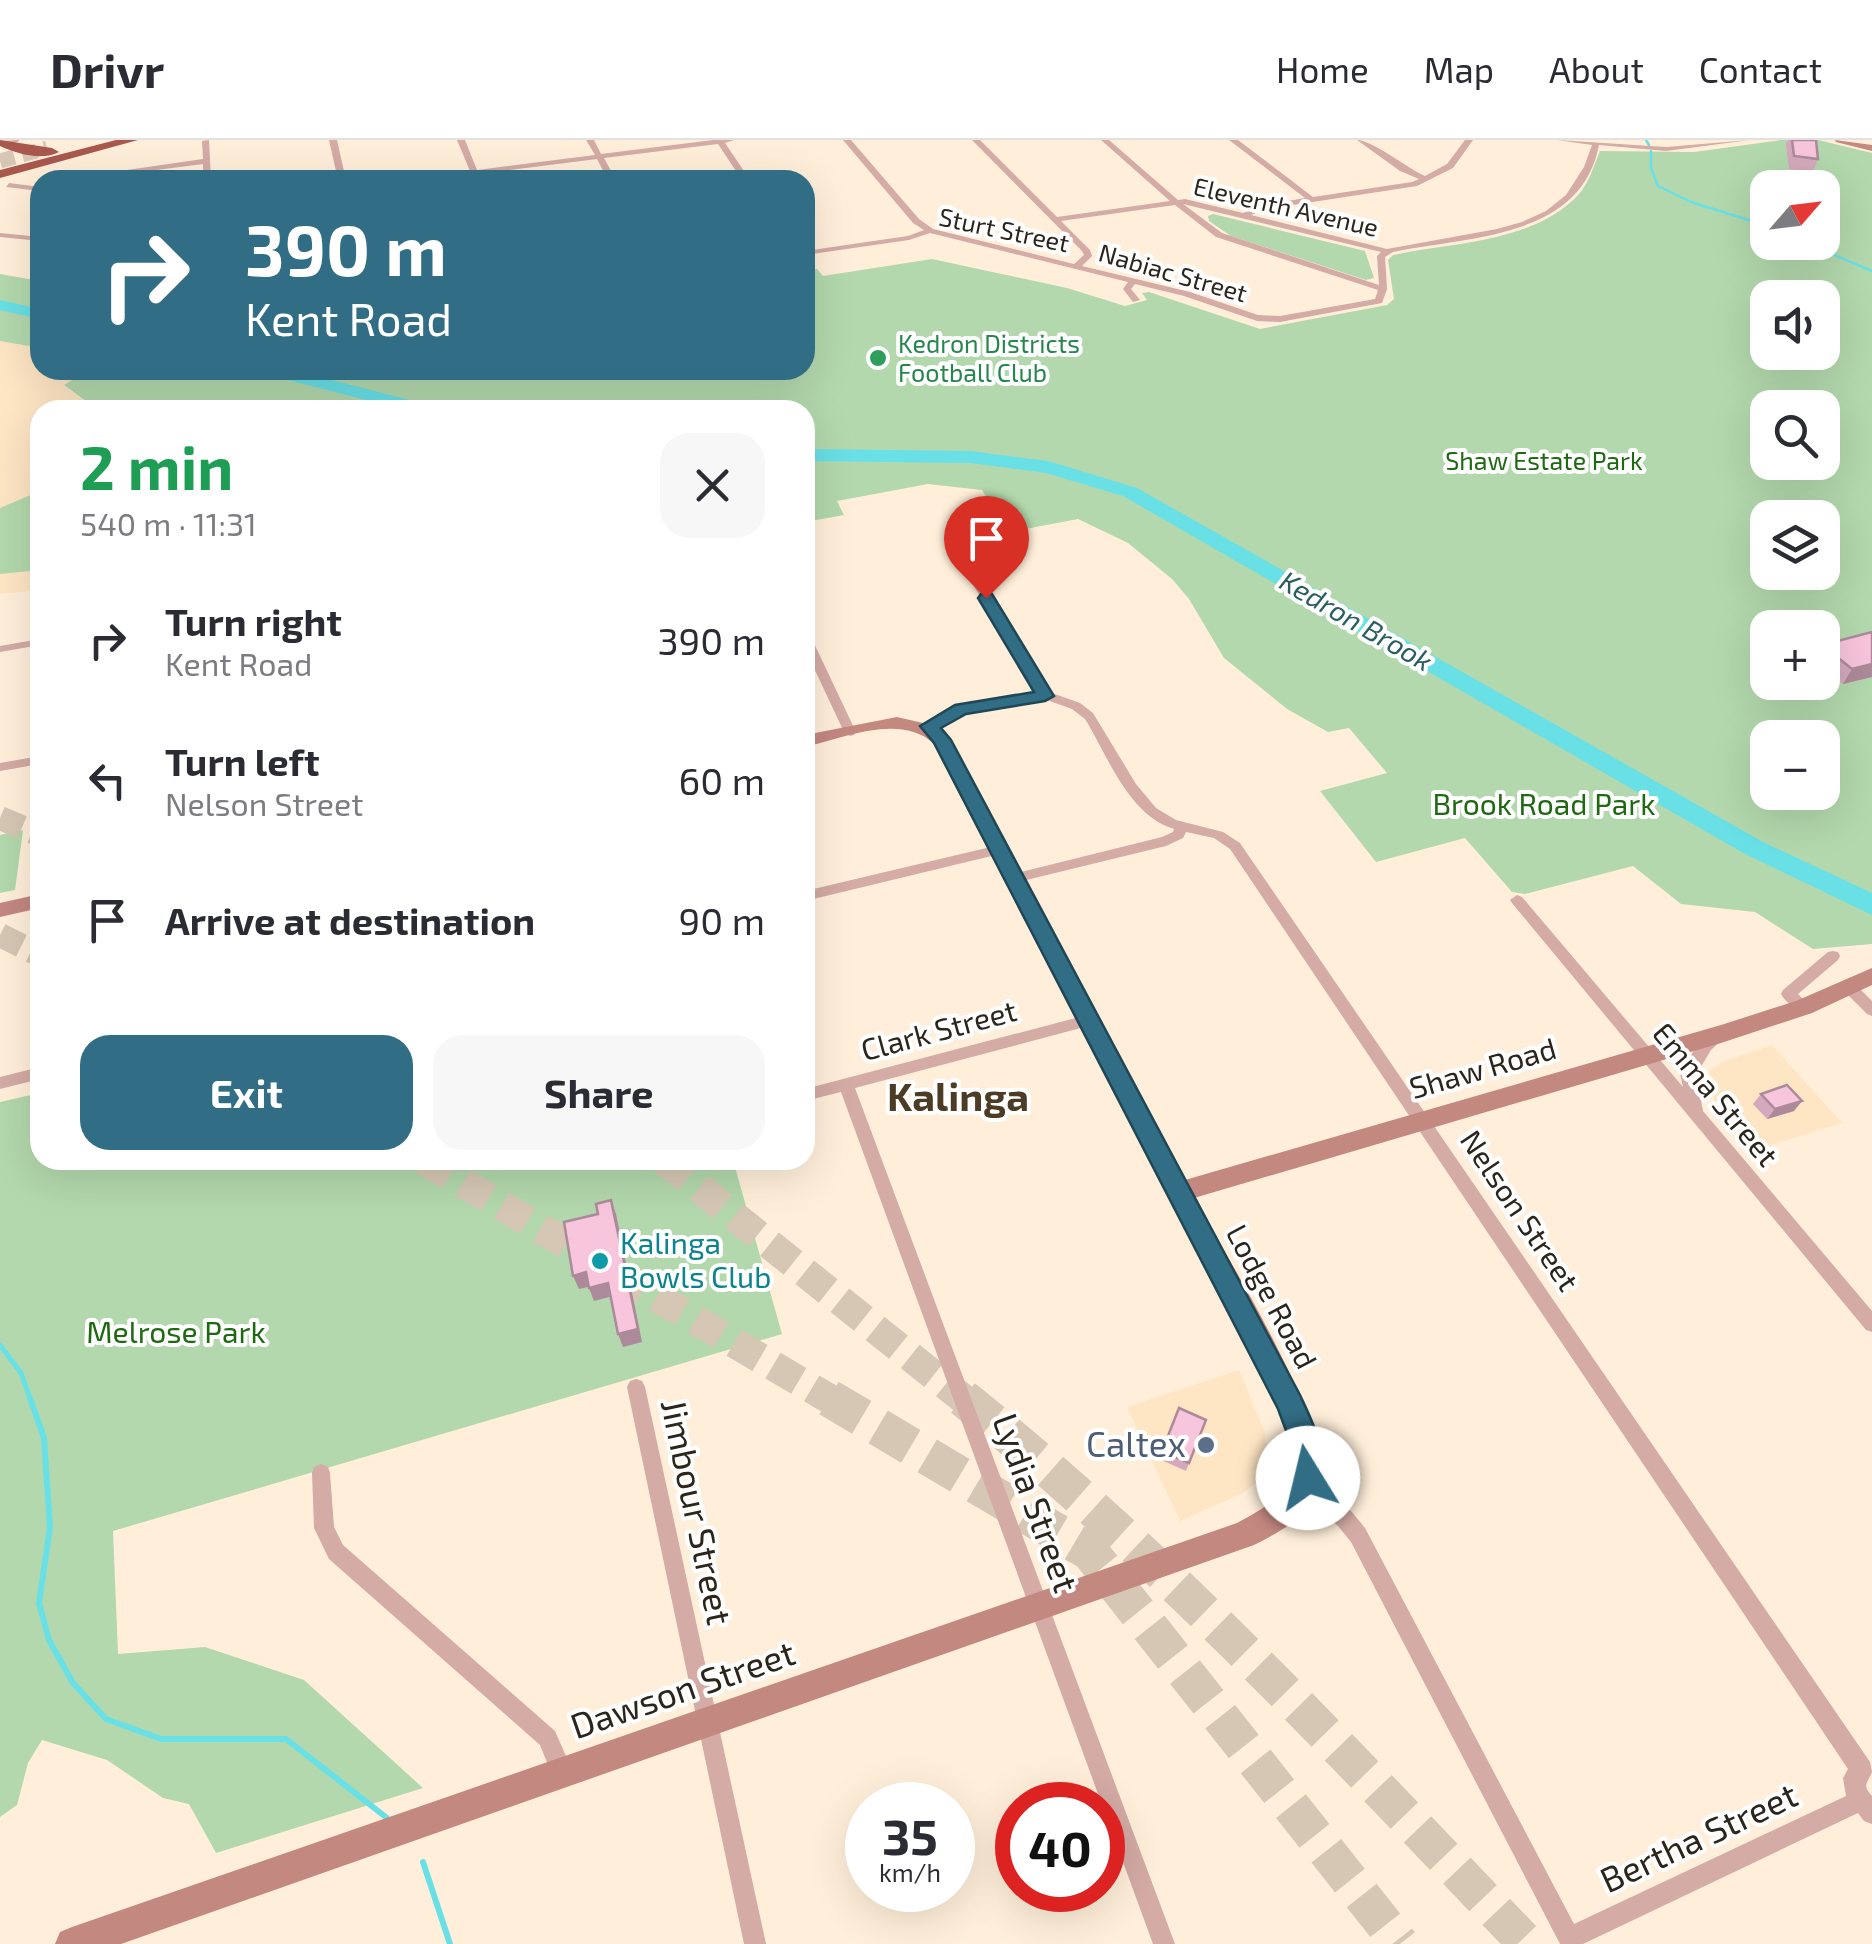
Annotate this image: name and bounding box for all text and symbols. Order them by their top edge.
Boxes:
text: Drivr [50,40,164,98]
text: Home [1276,48,1369,90]
text: Map [1424,48,1494,90]
text: About [1549,48,1644,90]
text: Contact [1699,48,1822,90]
street label: Eleventh Avenue [1191,170,1382,242]
north arrow [1750,170,1840,260]
map controls [1750,170,1840,810]
street label: Sturt Street [936,201,1072,257]
text: 390 m [245,206,447,290]
icon: right [80,210,210,340]
street label: Nabiac Street [1096,237,1251,308]
button: sound [1750,280,1840,370]
text: Kent Road [245,291,452,345]
place label: Kedron Districts Football Club [898,328,1080,387]
marker: Kedron Districts Football Club [867,347,889,369]
button: search [1750,390,1840,480]
text: 2 min [80,430,233,502]
button: close [660,433,765,538]
park label: Shaw Estate Park [1445,445,1643,475]
pin [944,496,1029,599]
button: layers [1750,500,1840,590]
text: 540 m · 11:31 [80,504,257,542]
icon: arrive [959,511,1014,566]
water label: Kedron Brook [1274,563,1439,678]
text: Turn right [165,598,342,644]
button: + [1750,610,1840,700]
icon: right [80,613,135,668]
text: 390 m [657,617,765,663]
text: Kent Road [165,644,312,682]
button: − [1750,720,1840,810]
text: Turn left [165,738,320,784]
icon: left [80,753,135,808]
text: 60 m [679,757,765,803]
text: Nelson Street [165,784,363,822]
park label: Brook Road Park [1432,785,1656,821]
icon: arrive [80,893,135,948]
text: Arrive at destination [165,897,535,943]
text: 90 m [679,897,765,943]
street label: Clark Street [857,991,1020,1067]
street label: Emma Street [1646,1015,1787,1173]
street label: Shaw Road [1405,1029,1560,1105]
button: Exit [80,1035,413,1150]
button: Share [433,1035,765,1150]
district label: Kalinga [887,1071,1029,1119]
street label: Nelson Street [1454,1123,1588,1297]
street label: Lodge Road [1220,1218,1326,1374]
place label: Kalinga Bowls Club [620,1224,771,1294]
marker: Kalinga Bowls Club [589,1250,611,1272]
park label: Melrose Park [86,1313,266,1349]
street label: Jimbour Street [654,1395,742,1628]
street label: Lydia Street [985,1407,1089,1597]
place label: Caltex [1086,1422,1186,1464]
position arrow [1256,1426,1360,1530]
marker: Caltex [1195,1434,1217,1456]
street label: Dawson Street [565,1630,800,1746]
street label: Bertha Street [1593,1772,1803,1900]
speed limit sign: 40 [995,1782,1125,1912]
text: 35 [882,1805,938,1865]
text: km/h [879,1857,941,1887]

